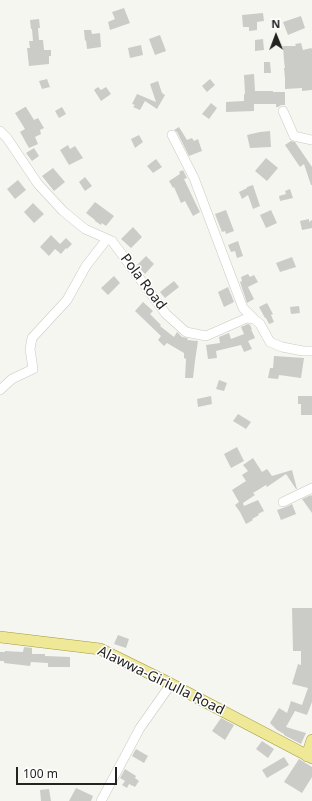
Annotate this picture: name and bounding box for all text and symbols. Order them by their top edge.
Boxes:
north arrow [256,16,296,56]
text: N [271,16,280,31]
street label: Pola Road [117,251,169,313]
street label: Alawwa-Giriulla Road [95,643,227,719]
scale bar [18,759,119,785]
text: 100 m [23,765,58,782]

